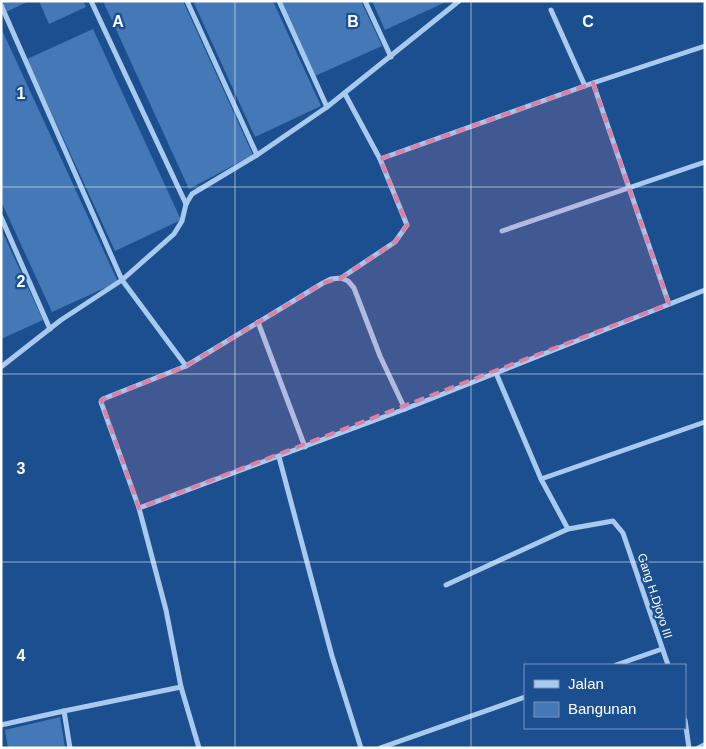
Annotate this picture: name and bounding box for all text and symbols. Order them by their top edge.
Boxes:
text: A [112,13,124,30]
text: B [347,13,359,30]
text: C [582,13,594,30]
text: 1 [17,85,26,102]
text: 2 [17,273,26,290]
text: 3 [17,460,26,477]
street label: Gang H.Djoyo III [635,552,675,640]
text: 4 [17,647,26,664]
legend [524,664,686,729]
text: Jalan [568,675,604,692]
text: Bangunan [568,700,636,717]

